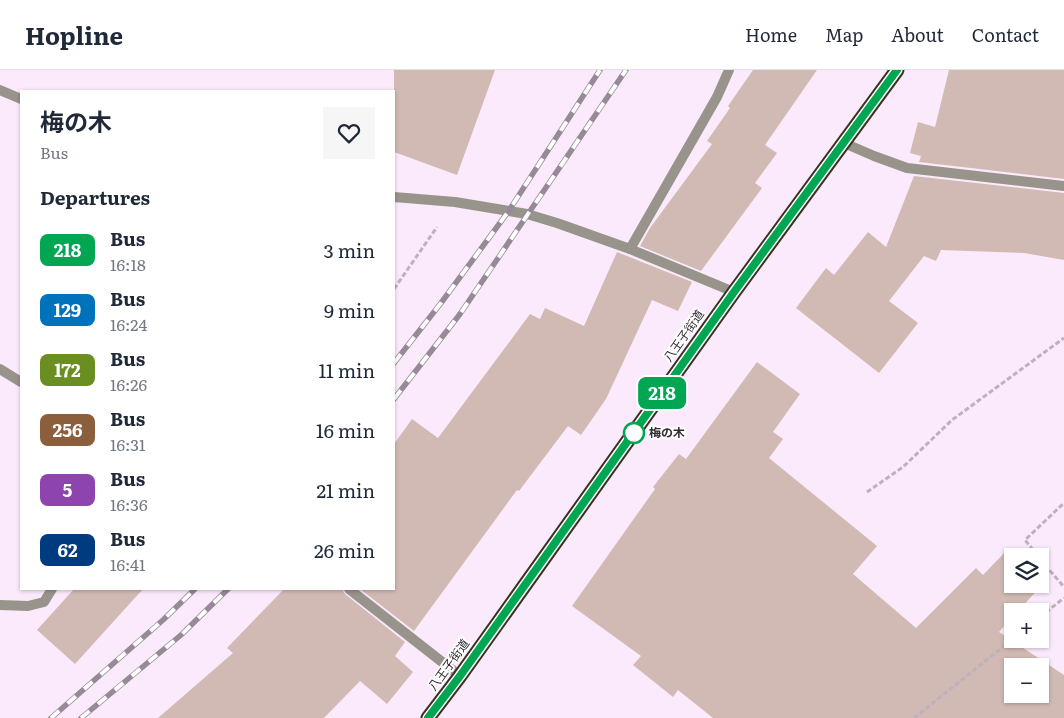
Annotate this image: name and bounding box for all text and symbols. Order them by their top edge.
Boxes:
text: Hopline [25,17,123,52]
text: Home [745,21,797,48]
text: Map [825,21,863,48]
text: About [891,21,944,48]
text: Contact [972,21,1039,48]
text: 梅の木 [40,103,112,138]
button: heart [323,107,375,159]
text: Bus [40,140,68,164]
text: Departures [40,183,150,211]
text: Bus [110,224,145,252]
text: 218 [54,236,81,263]
text: 3 min [324,236,375,264]
text: 16:18 [110,252,146,276]
text: Bus [110,284,145,312]
text: 129 [54,296,81,323]
text: 9 min [324,296,375,324]
street label: 八王子街道 [659,306,708,365]
text: 16:24 [110,312,147,336]
text: Bus [110,344,145,372]
text: 172 [54,356,81,383]
text: 11 min [318,356,375,384]
text: 16:26 [110,372,147,396]
line badge: 218 [633,377,691,409]
text: 218 [648,379,676,406]
text: Bus [110,404,145,432]
text: 256 [53,416,82,443]
text: 16 min [316,416,375,444]
marker: 梅の木 [623,422,645,444]
place label: 梅の木 [649,423,685,441]
text: 16:31 [110,432,145,456]
text: Bus [110,464,145,492]
text: 5 [63,476,72,503]
text: 21 min [316,476,375,504]
text: 16:36 [110,492,148,516]
text: Bus [110,524,145,552]
text: 62 [57,536,78,563]
text: 26 min [314,536,375,564]
map controls [1004,548,1049,703]
button: layers [1004,548,1049,593]
text: 16:41 [110,552,145,576]
button: + [1004,603,1049,648]
street label: 八王子街道 [423,635,473,694]
button: − [1004,658,1049,703]

